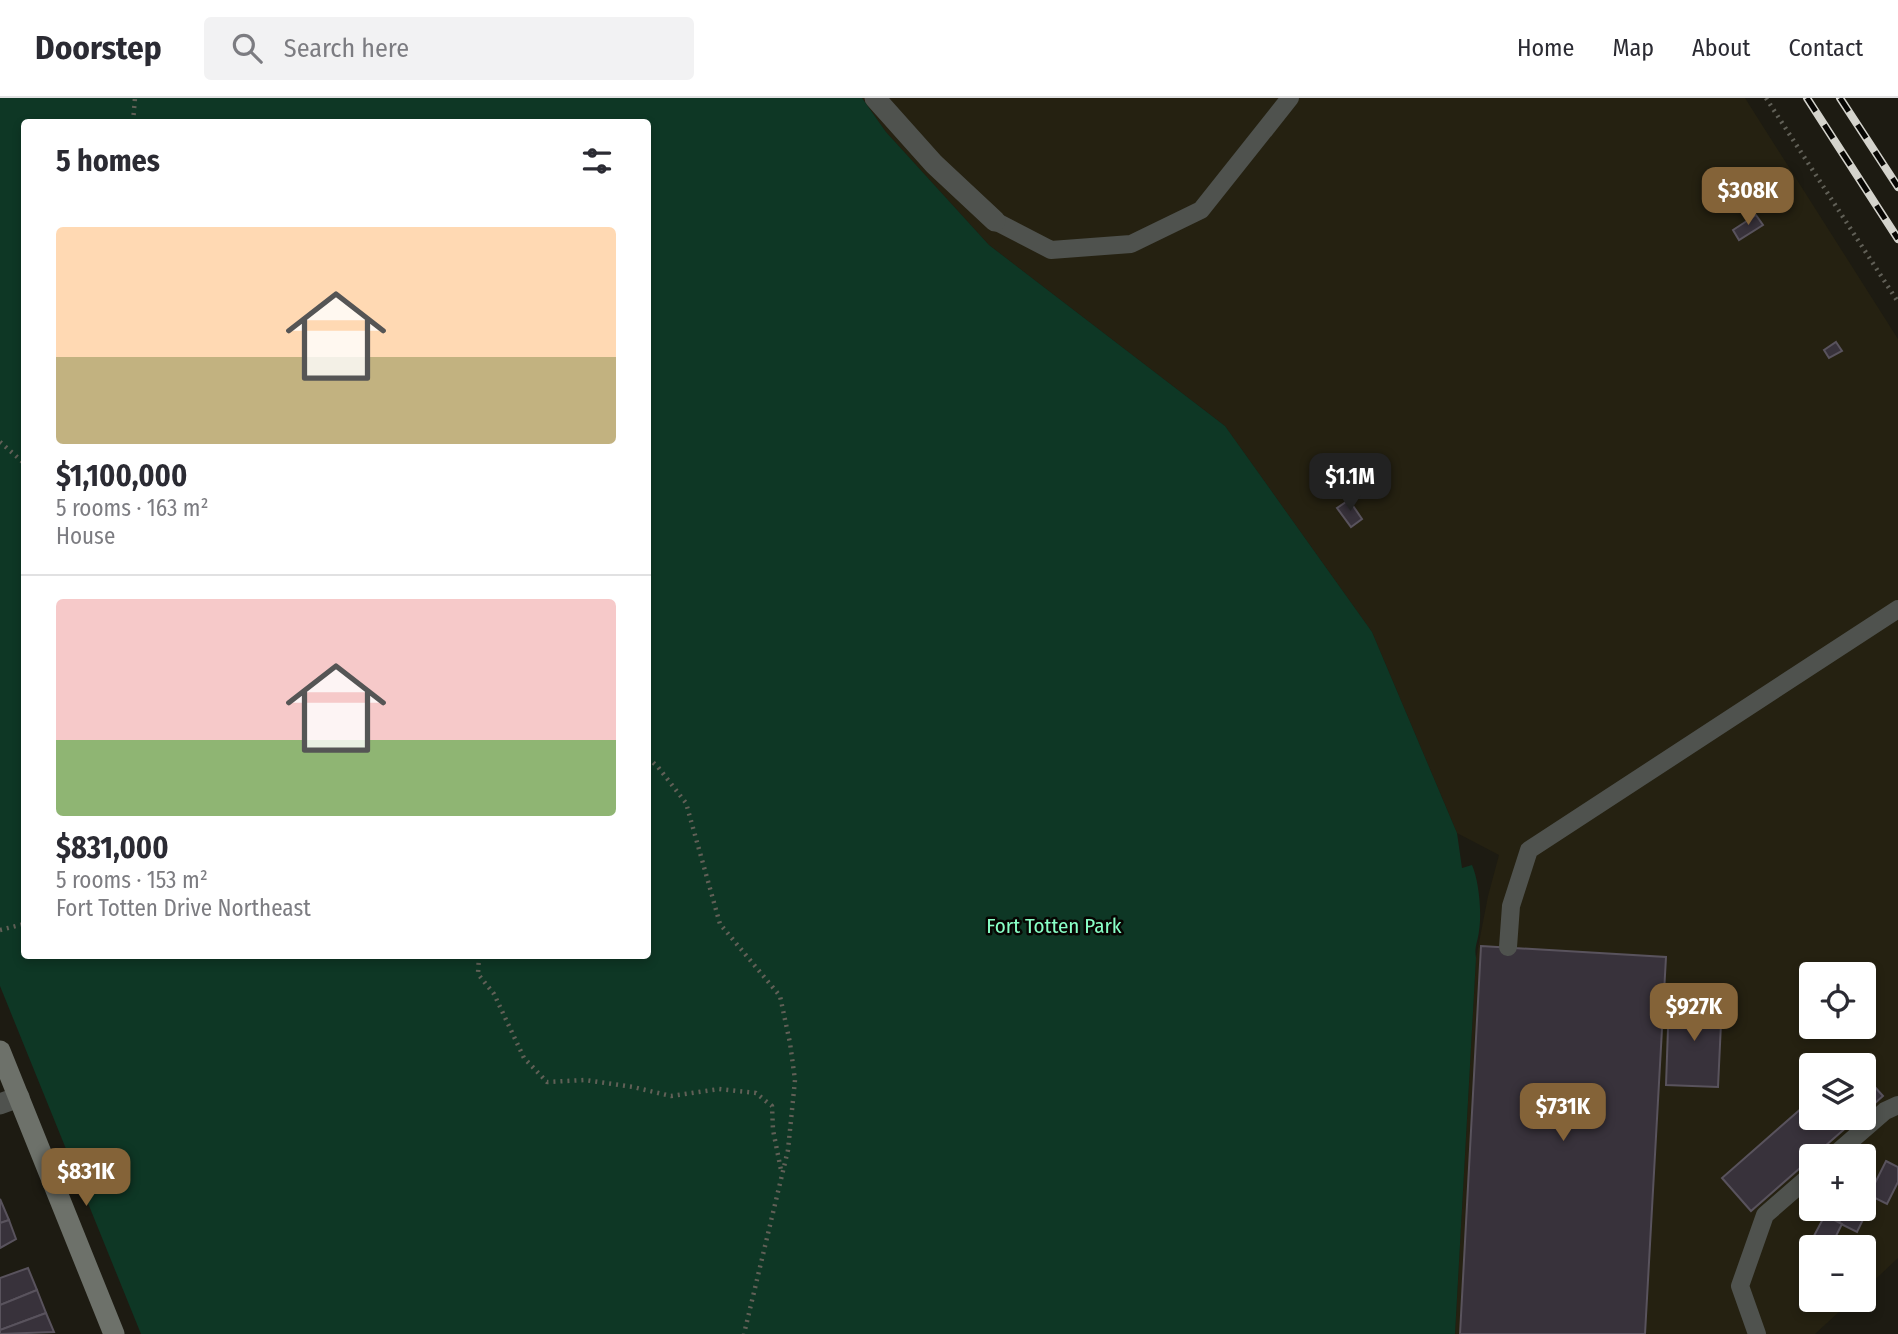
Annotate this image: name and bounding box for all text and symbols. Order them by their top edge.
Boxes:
search box [204,17,694,80]
text: Doorstep [35,28,162,68]
icon: search [228,29,266,67]
text: Search here [284,33,409,64]
text: Home [1517,34,1574,62]
text: Map [1612,34,1654,62]
text: About [1692,34,1750,62]
text: Contact [1788,34,1863,62]
icon: filters [578,142,616,180]
text: 5 homes [56,143,160,179]
pin: $308K [1699,167,1797,227]
text: $308K [1718,176,1778,204]
icon: home [273,273,399,399]
pin: $1.1M [1301,454,1399,513]
text: $1,100,000 [56,458,187,494]
text: $1.1M [1325,462,1375,490]
text: 5 rooms · 163 m² [56,494,209,522]
text: House [56,522,115,550]
icon: home [273,645,399,771]
text: $831,000 [56,830,169,866]
text: 5 rooms · 153 m² [56,866,208,894]
text: Fort Totten Drive Northeast [56,894,311,922]
park label: Fort Totten Park [986,913,1122,939]
map controls [1799,962,1876,1312]
button: locate [1799,962,1876,1039]
pin: $927K [1645,984,1743,1043]
text: $927K [1666,992,1722,1020]
button: layers [1799,1053,1876,1130]
pin: $731K [1514,1084,1612,1143]
text: $731K [1536,1092,1590,1120]
button: + [1799,1144,1876,1221]
pin: $831K [37,1148,135,1208]
text: $831K [57,1157,115,1185]
button: − [1799,1235,1876,1312]

